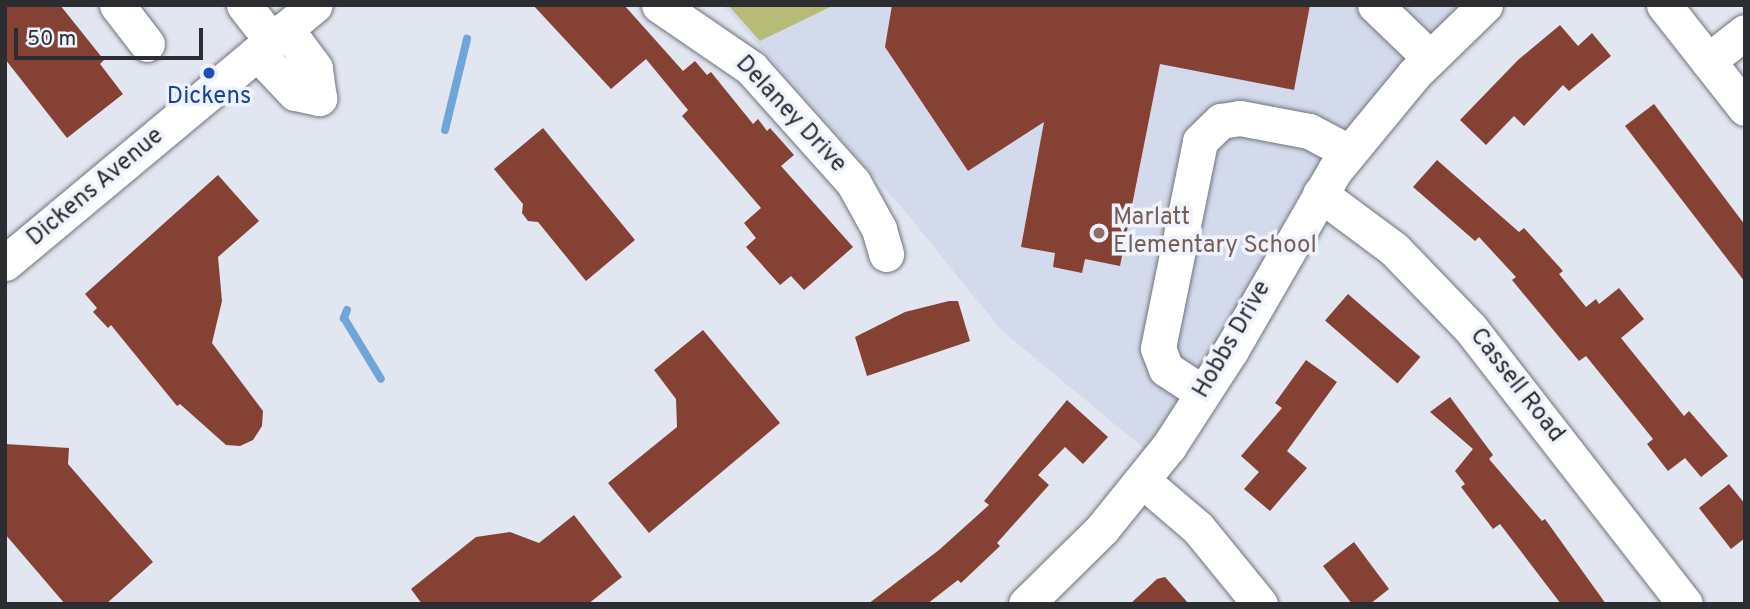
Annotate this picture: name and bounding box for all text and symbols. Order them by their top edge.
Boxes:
scale bar [18,14,206,58]
text: 50 m [27,26,76,53]
street label: Delaney Drive [728,50,852,180]
marker: Dickens [201,65,217,81]
place label: Dickens [167,84,251,112]
street label: Dickens Avenue [22,122,170,254]
place label: Marlatt Elementary School [1113,205,1317,261]
marker: Marlatt Elementary School [1091,225,1107,241]
street label: Hobbs Drive [1188,276,1278,404]
street label: Cassell Road [1462,323,1570,449]

